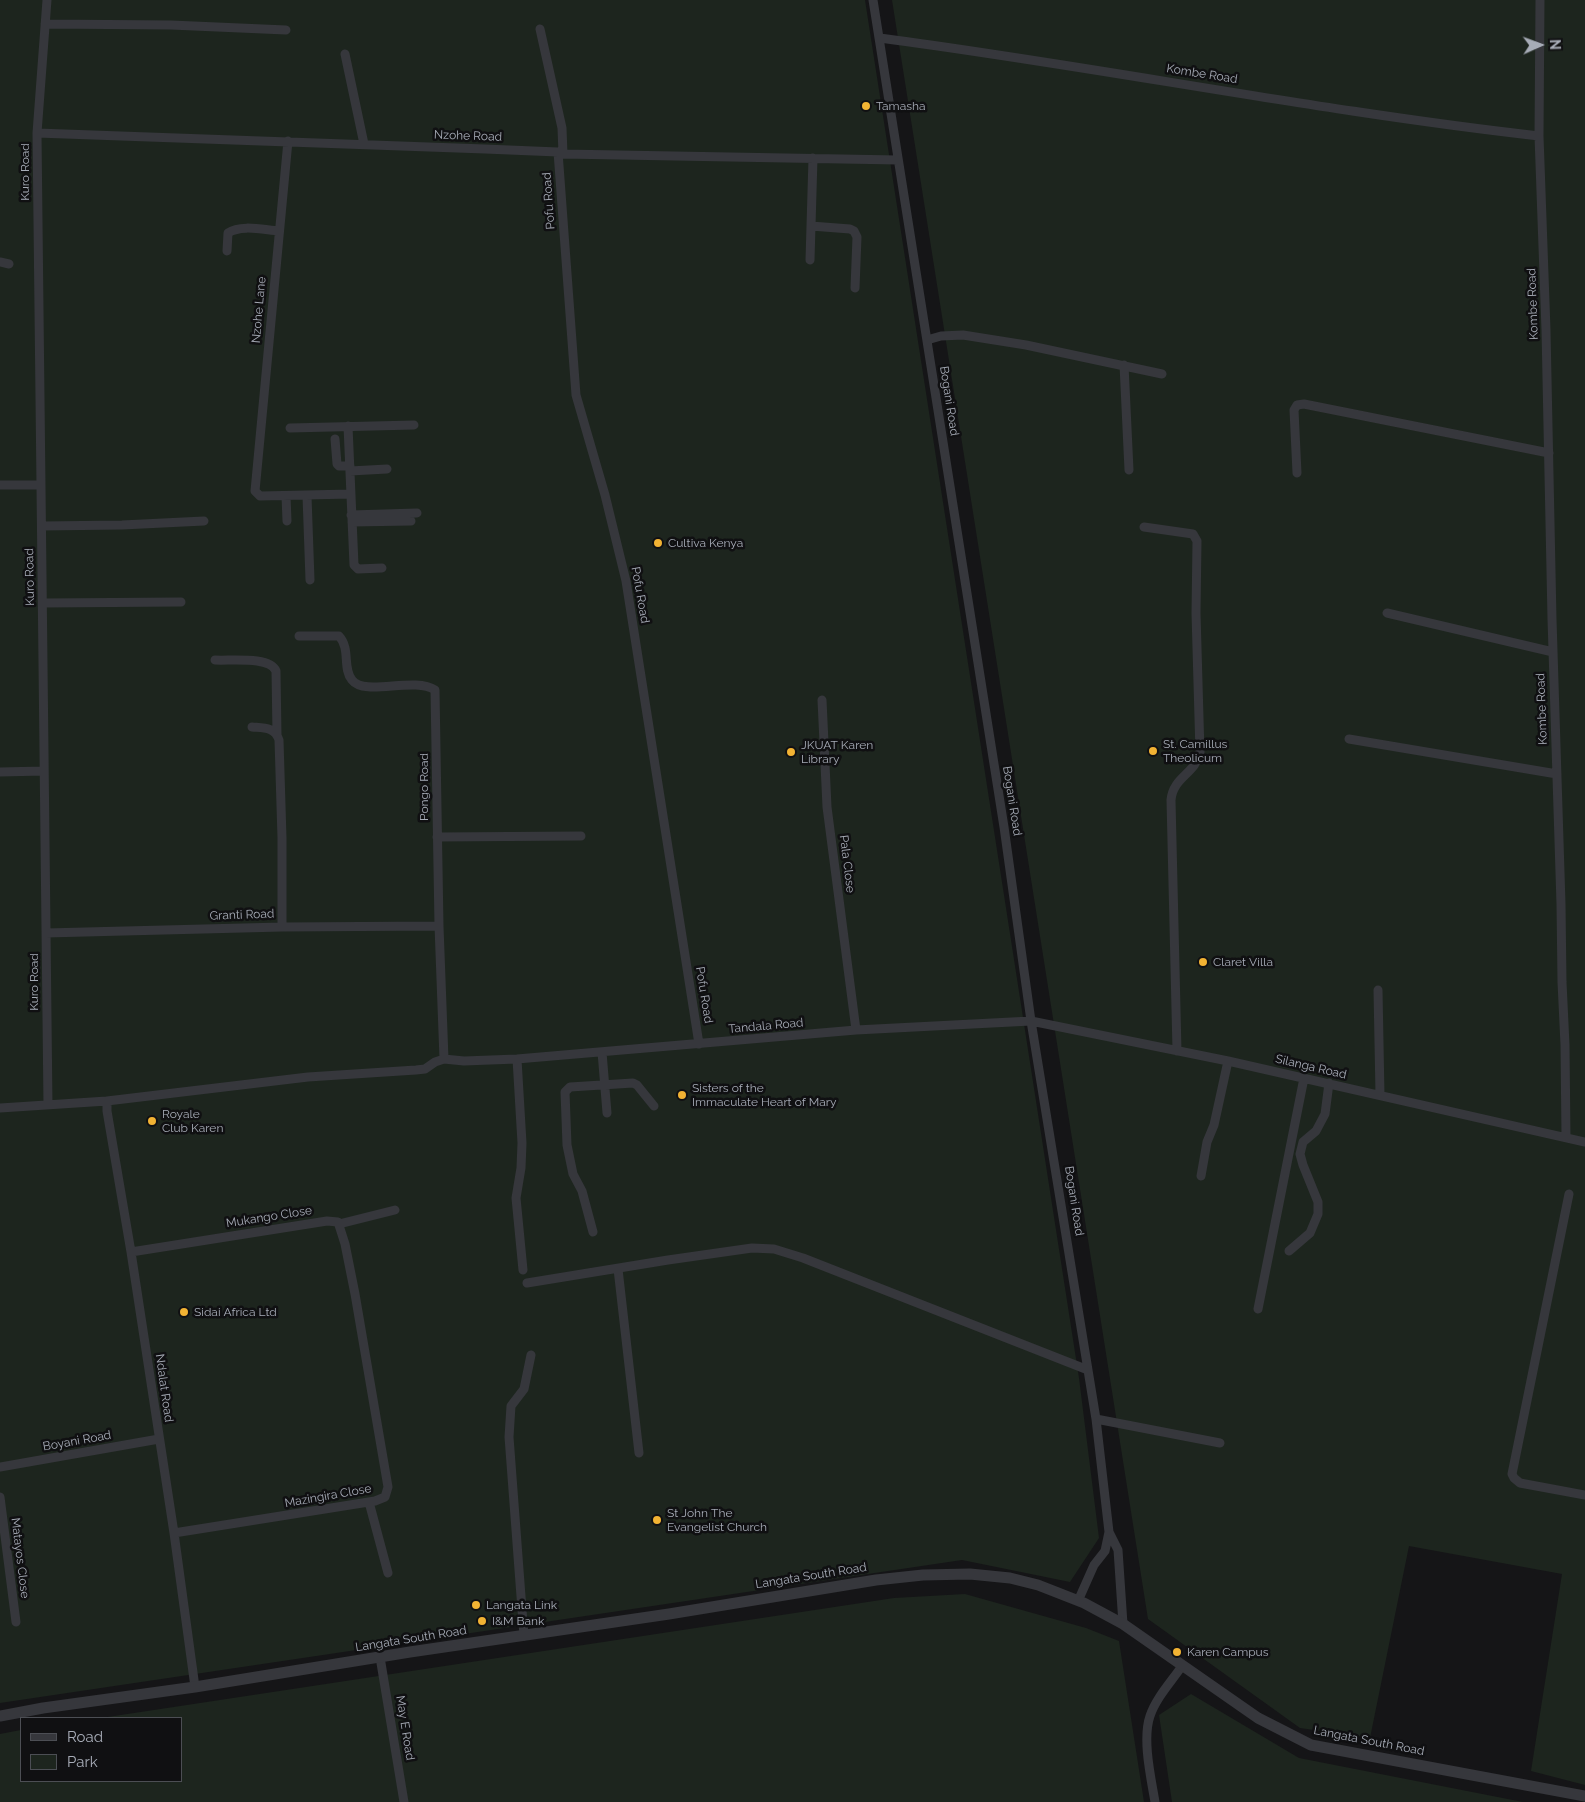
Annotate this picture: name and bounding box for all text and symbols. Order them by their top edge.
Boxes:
north arrow [1515,20,1565,70]
text: N [1547,39,1563,50]
street label: Kombe Road [1165,61,1239,87]
place label: Tamasha [876,99,926,113]
marker: Tamasha [860,100,872,112]
street label: Nzohe Road [434,128,502,144]
street label: Kuro Road [18,143,32,201]
street label: Pofu Road [540,172,558,230]
street label: Kombe Road [1525,268,1541,340]
street label: Nzohe Lane [249,276,269,344]
street label: Bogani Road [936,365,962,437]
place label: Cultiva Kenya [668,536,743,550]
marker: Cultiva Kenya [652,537,664,549]
street label: Kuro Road [22,548,38,606]
street label: Pofu Road [628,566,652,624]
street label: Kombe Road [1534,673,1550,745]
place label: St. Camillus Theolicum [1163,737,1227,765]
place label: JKUAT Karen Library [801,738,873,766]
marker: St. Camillus Theolicum [1147,745,1159,757]
marker: JKUAT Karen Library [785,746,797,758]
street label: Pongo Road [417,753,431,821]
street label: Bogani Road [999,765,1025,837]
street label: Pala Close [836,834,858,894]
street label: Granti Road [209,907,275,923]
street label: Kuro Road [27,953,41,1011]
place label: Claret Villa [1213,955,1273,969]
marker: Claret Villa [1197,956,1209,968]
street label: Pofu Road [692,966,716,1024]
street label: Tandala Road [728,1016,804,1036]
street label: Silanga Road [1274,1052,1348,1082]
place label: Sisters of the Immaculate Heart of Mary [692,1081,836,1109]
marker: Sisters of the Immaculate Heart of Mary [676,1089,688,1101]
place label: Royale Club Karen [162,1107,223,1135]
marker: Royale Club Karen [146,1115,158,1127]
street label: Bogani Road [1061,1165,1087,1237]
street label: Mukango Close [225,1203,313,1231]
place label: Sidai Africa Ltd [194,1305,277,1319]
marker: Sidai Africa Ltd [178,1306,190,1318]
street label: Ndalat Road [152,1353,176,1423]
street label: Boyani Road [42,1428,112,1454]
street label: Mazingira Close [284,1481,372,1511]
place label: St John The Evangelist Church [667,1506,767,1534]
marker: St John The Evangelist Church [651,1514,663,1526]
street label: Matayos Close [8,1517,32,1599]
street label: Langata South Road [754,1560,868,1592]
place label: Langata Link [486,1598,557,1612]
marker: Langata Link [470,1599,482,1611]
place label: I&M Bank [492,1614,544,1628]
marker: I&M Bank [476,1615,488,1627]
street label: Langata South Road [354,1623,468,1655]
place label: Karen Campus [1187,1645,1269,1659]
marker: Karen Campus [1171,1646,1183,1658]
street label: May E Road [393,1695,417,1761]
legend [20,1717,182,1782]
street label: Langata South Road [1312,1723,1426,1759]
text: Road [67,1728,103,1746]
text: Park [67,1753,98,1771]

